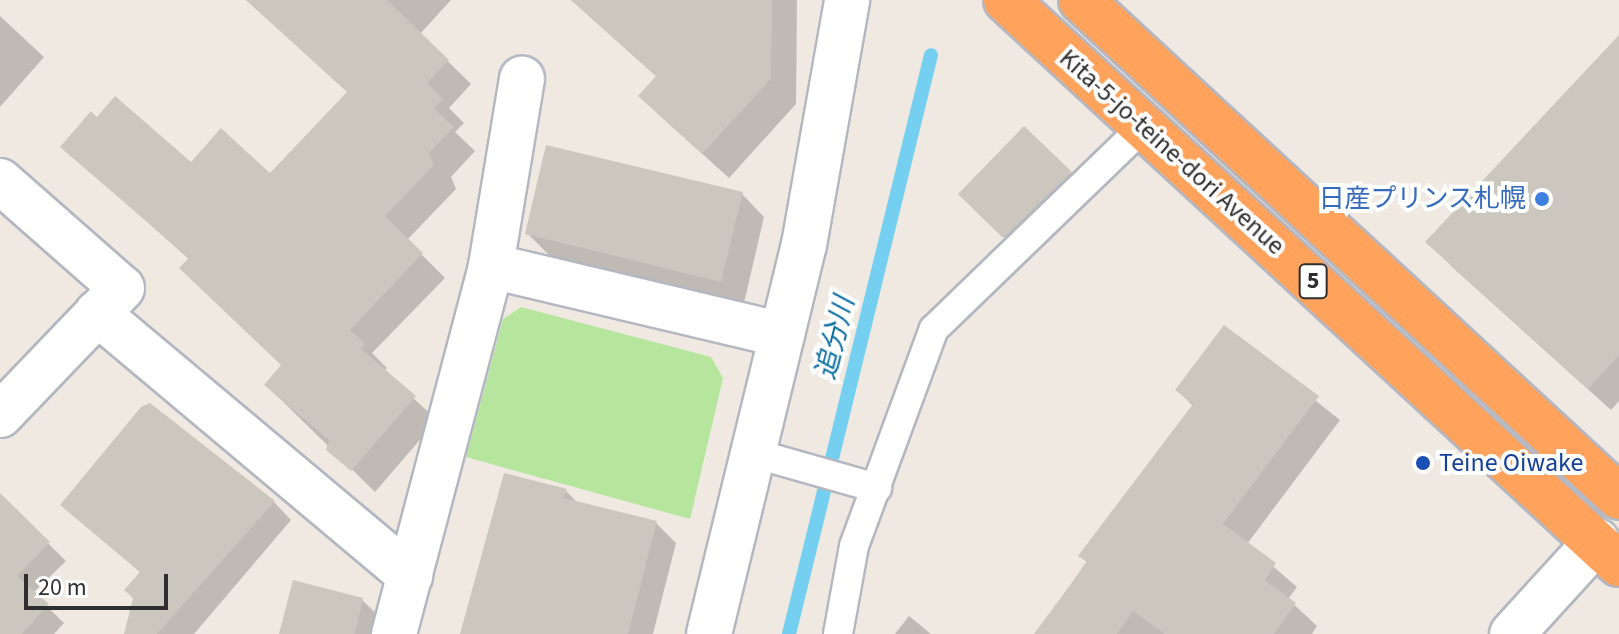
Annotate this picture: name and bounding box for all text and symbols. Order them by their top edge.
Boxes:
street label: Kita-5-jo-teine-dori Avenue [1053,43,1291,261]
place label: 日産プリンス札幌 [1318,183,1526,215]
marker: 日産プリンス札幌 [1533,190,1551,208]
road number: 5 [1297,261,1329,301]
water label: 追分川 [809,293,861,383]
place label: Teine Oiwake [1439,447,1583,479]
marker: Teine Oiwake [1414,454,1432,472]
scale bar [28,558,172,608]
text: 20 m [38,570,87,605]

